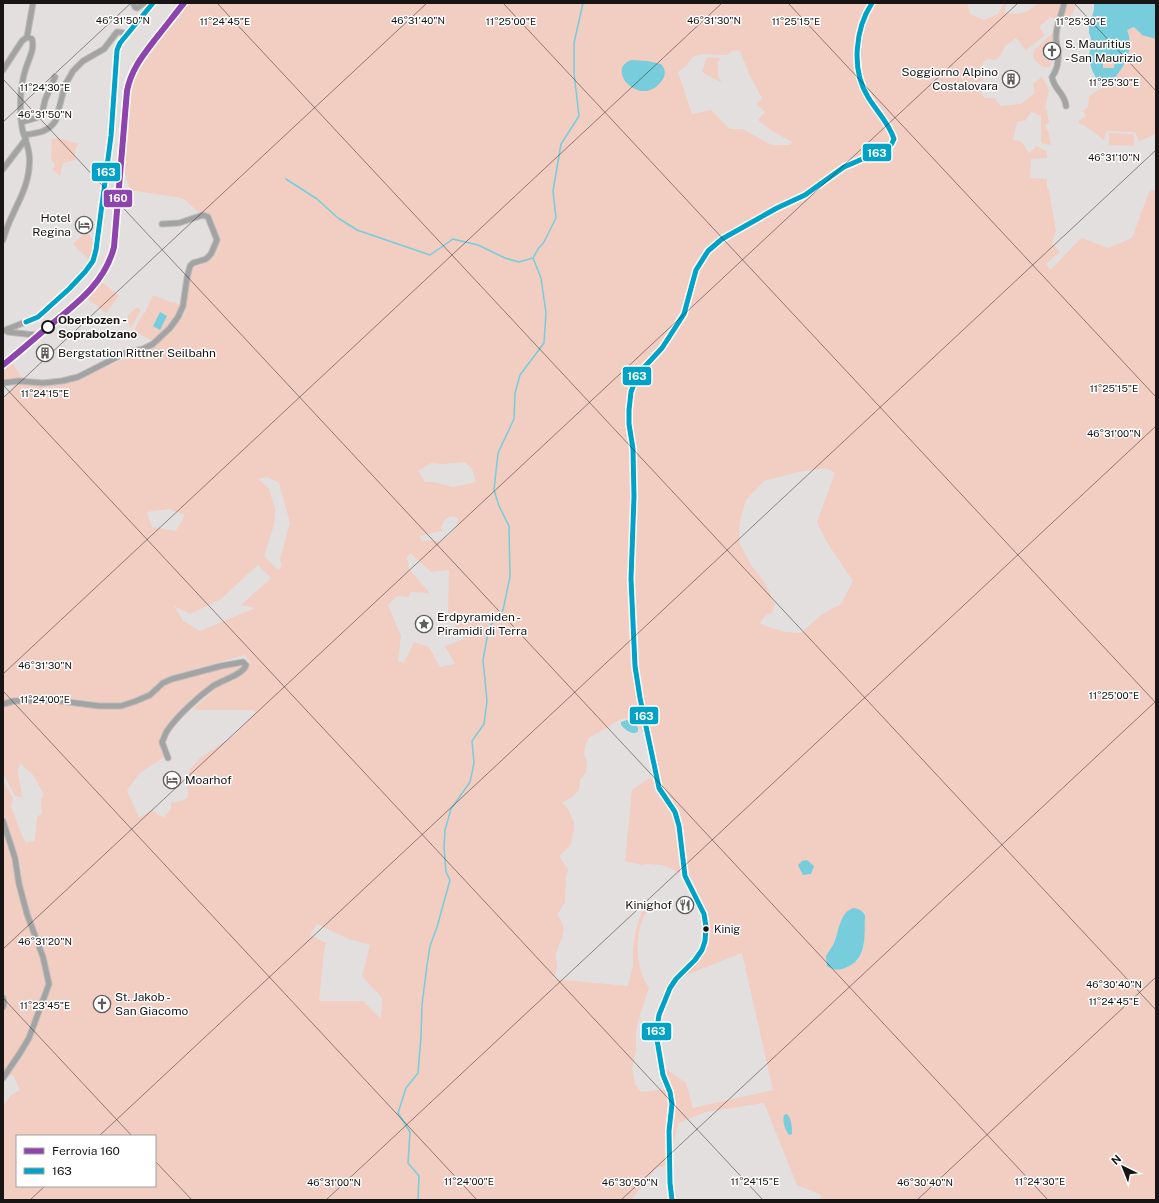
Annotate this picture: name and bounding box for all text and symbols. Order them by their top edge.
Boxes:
text: 46°31'50"N [96,14,150,26]
text: 46°31'40"N [391,14,445,26]
text: 46°31'30"N [687,14,741,26]
text: 11°24'45"E [200,15,250,27]
text: 11°25'00"E [486,15,536,27]
text: 11°25'15"E [772,15,820,27]
text: 11°25'30"E [1056,15,1106,27]
place label: S. Mauritius - San Maurizio [1065,37,1143,65]
church icon: S. Mauritius - San Maurizio [1042,41,1062,61]
place label: Soggiorno Alpino Costalovara [901,65,998,93]
building icon: Soggiorno Alpino Costalovara [1001,69,1021,89]
text: 11°25'30"E [1089,76,1139,88]
text: 11°24'30"E [20,81,70,93]
text: 46°31'50"N [18,108,72,120]
line badge: 163 [862,143,892,162]
text: 163 [867,147,887,159]
text: 46°31'10"N [1088,151,1140,163]
line badge: 163 [91,162,121,182]
text: 163 [96,166,116,178]
line badge: 160 [103,189,133,208]
text: 160 [108,192,128,204]
place label: Hotel Regina [32,211,71,239]
hotel icon: Hotel Regina [74,215,94,235]
place label: Oberbozen - Soprabolzano [58,313,137,341]
marker: Oberbozen - Soprabolzano [41,320,55,334]
building icon: Bergstation Rittner Seilbahn [35,343,55,363]
place label: Bergstation Rittner Seilbahn [58,346,216,360]
line badge: 163 [622,366,652,386]
text: 163 [627,370,647,382]
text: 11°25'15"E [1090,382,1138,394]
text: 11°24'15"E [21,387,69,399]
text: 46°31'00"N [1087,427,1141,439]
place label: Erdpyramiden - Piramidi di Terra [437,610,527,638]
place icon: Erdpyramiden - Piramidi di Terra [414,614,434,634]
text: 46°31'30"N [18,659,72,671]
text: 11°25'00"E [1089,689,1139,701]
text: 11°24'00"E [20,693,70,705]
line badge: 163 [629,706,659,725]
text: 163 [634,710,654,722]
hotel icon: Moarhof [162,770,182,790]
place label: Moarhof [185,773,232,787]
restaurant icon: Kinighof [675,895,695,915]
place label: Kinighof [625,898,672,912]
place label: Kinig [714,923,740,935]
marker: Kinig [701,924,711,934]
text: 46°31'20"N [18,935,72,947]
text: 46°30'40"N [1086,978,1142,990]
place label: St. Jakob - San Giacomo [115,990,189,1018]
church icon: St. Jakob - San Giacomo [92,994,112,1014]
text: 11°24'45"E [1089,995,1139,1007]
text: 11°23'45"E [20,999,70,1011]
line badge: 163 [641,1022,672,1041]
text: 163 [646,1025,666,1037]
legend [16,1135,156,1187]
text: Ferrovia 160 [52,1144,120,1158]
north arrow [1103,1147,1143,1187]
text: N [1109,1152,1123,1167]
text: 163 [52,1164,72,1178]
text: 11°24'00"E [444,1175,494,1187]
text: 11°24'15"E [731,1175,779,1187]
text: 11°24'30"E [1015,1175,1065,1187]
text: 46°31'00"N [307,1176,361,1188]
text: 46°30'50"N [602,1176,658,1188]
text: 46°30'40"N [897,1176,953,1188]

